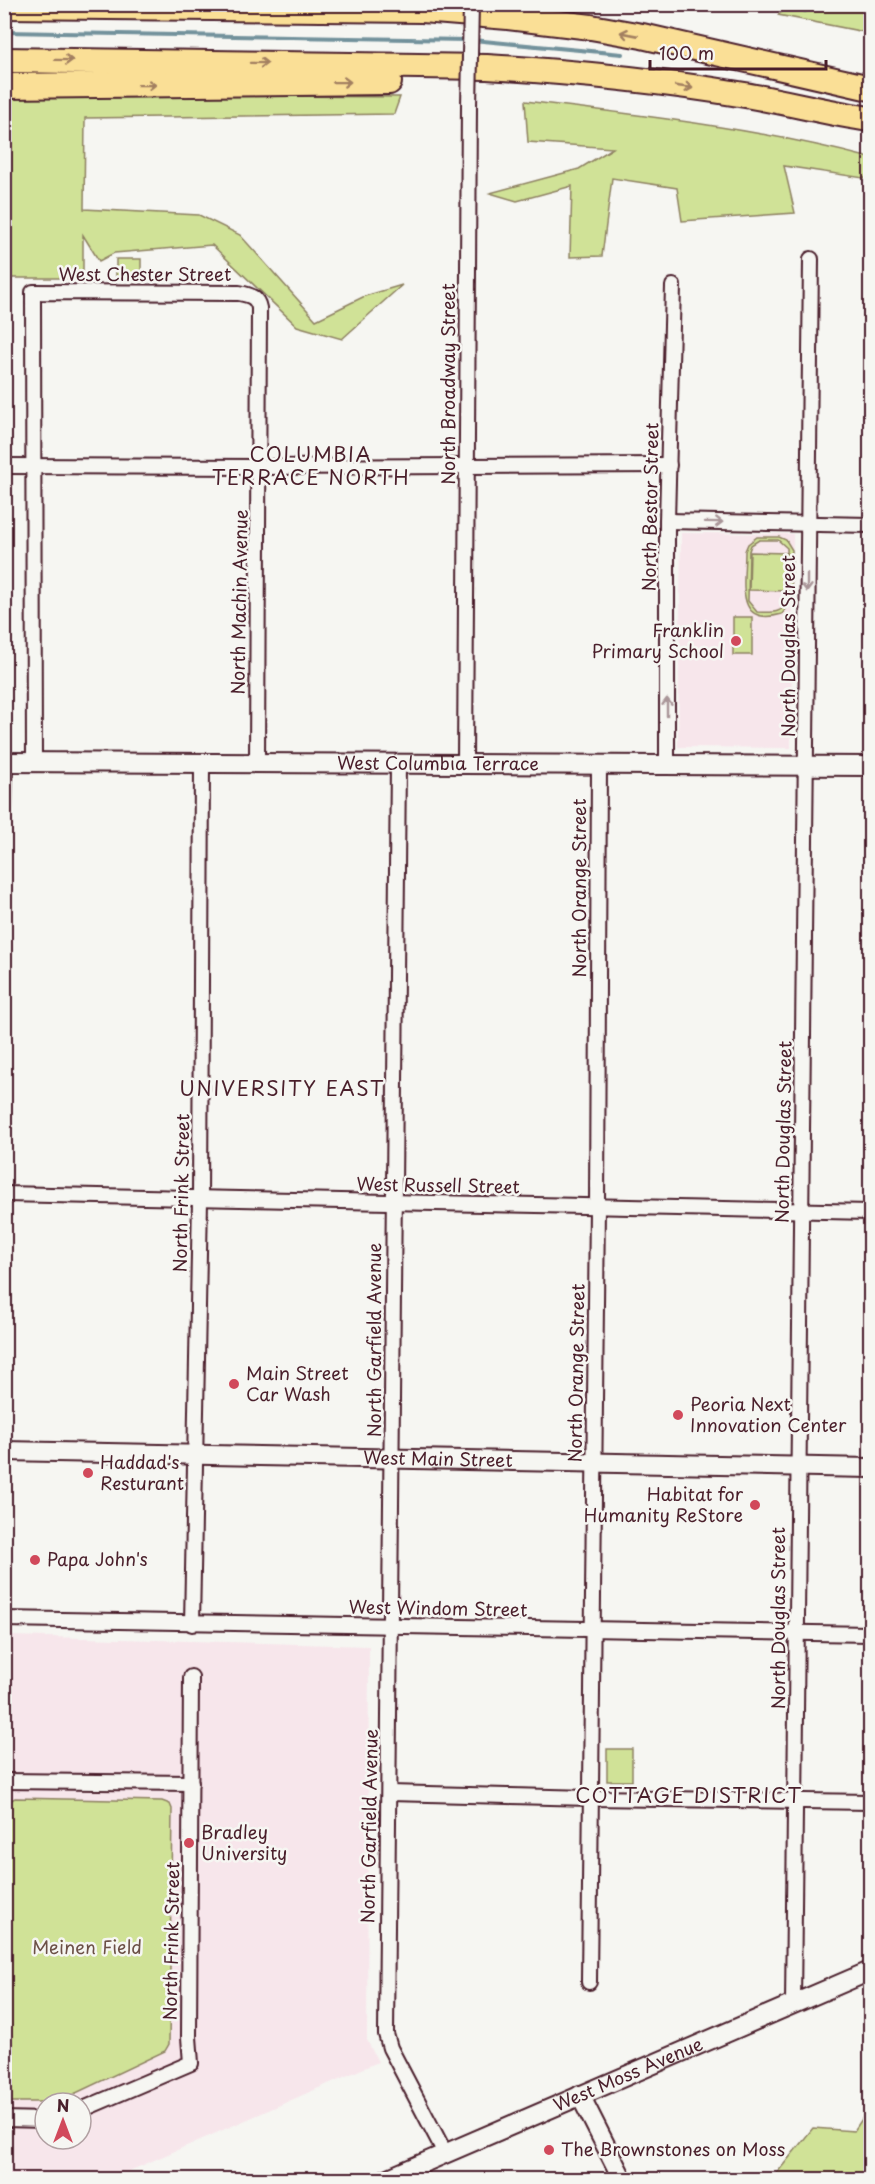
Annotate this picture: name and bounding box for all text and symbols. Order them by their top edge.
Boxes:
one-way arrow [620,28,639,39]
scale bar [650,33,826,71]
text: 100 m [659,39,714,66]
one-way arrow [54,55,74,66]
one-way arrow [249,57,269,69]
one-way arrow [331,76,351,88]
one-way arrow [136,79,156,91]
one-way arrow [674,82,694,93]
street label: West Chester Street [59,260,231,287]
street label: North Broadway Street [434,283,461,485]
street label: North Bestor Street [635,422,664,592]
district label: COLUMBIA TERRACE NORTH [212,439,410,492]
street label: North Machin Avenue [223,509,254,695]
one-way arrow [703,516,723,528]
street label: North Douglas Street [774,555,801,737]
one-way arrow [801,572,813,592]
place label: Franklin Primary School [592,616,724,664]
marker: Franklin Primary School [729,634,743,648]
one-way arrow [661,697,673,717]
street label: West Columbia Terrace [337,749,539,776]
street label: North Orange Street [565,798,592,978]
street label: North Douglas Street [767,1041,798,1223]
district label: UNIVERSITY EAST [179,1073,385,1103]
street label: North Frink Street [166,1113,195,1273]
street label: West Russell Street [356,1170,520,1199]
street label: North Garfield Avenue [360,1243,387,1437]
street label: North Orange Street [560,1283,591,1463]
place label: Main Street Car Wash [246,1359,349,1407]
marker: Main Street Car Wash [227,1377,241,1391]
place label: Peoria Next Innovation Center [690,1390,847,1438]
marker: Peoria Next Innovation Center [671,1408,685,1422]
street label: West Main Street [363,1443,513,1473]
place label: Haddad's Resturant [100,1448,184,1496]
marker: Haddad's Resturant [81,1466,95,1480]
place label: Habitat for Humanity ReStore [584,1480,744,1528]
marker: Habitat for Humanity ReStore [748,1498,762,1512]
street label: North Douglas Street [764,1527,791,1709]
place label: Papa John's [47,1545,148,1572]
marker: Papa John's [28,1553,42,1567]
street label: West Windom Street [348,1592,528,1623]
street label: North Garfield Avenue [353,1728,384,1923]
district label: COTTAGE DISTRICT [575,1780,803,1810]
place label: Bradley University [201,1818,287,1866]
marker: Bradley University [182,1836,196,1850]
street label: North Frink Street [156,1861,185,2021]
park label: Meinen Field [32,1933,142,1960]
street label: West Moss Avenue [549,2029,707,2118]
north arrow [33,2091,93,2151]
text: N [57,2093,69,2117]
place label: The Brownstones on Moss [561,2135,785,2162]
marker: The Brownstones on Moss [542,2143,556,2157]

